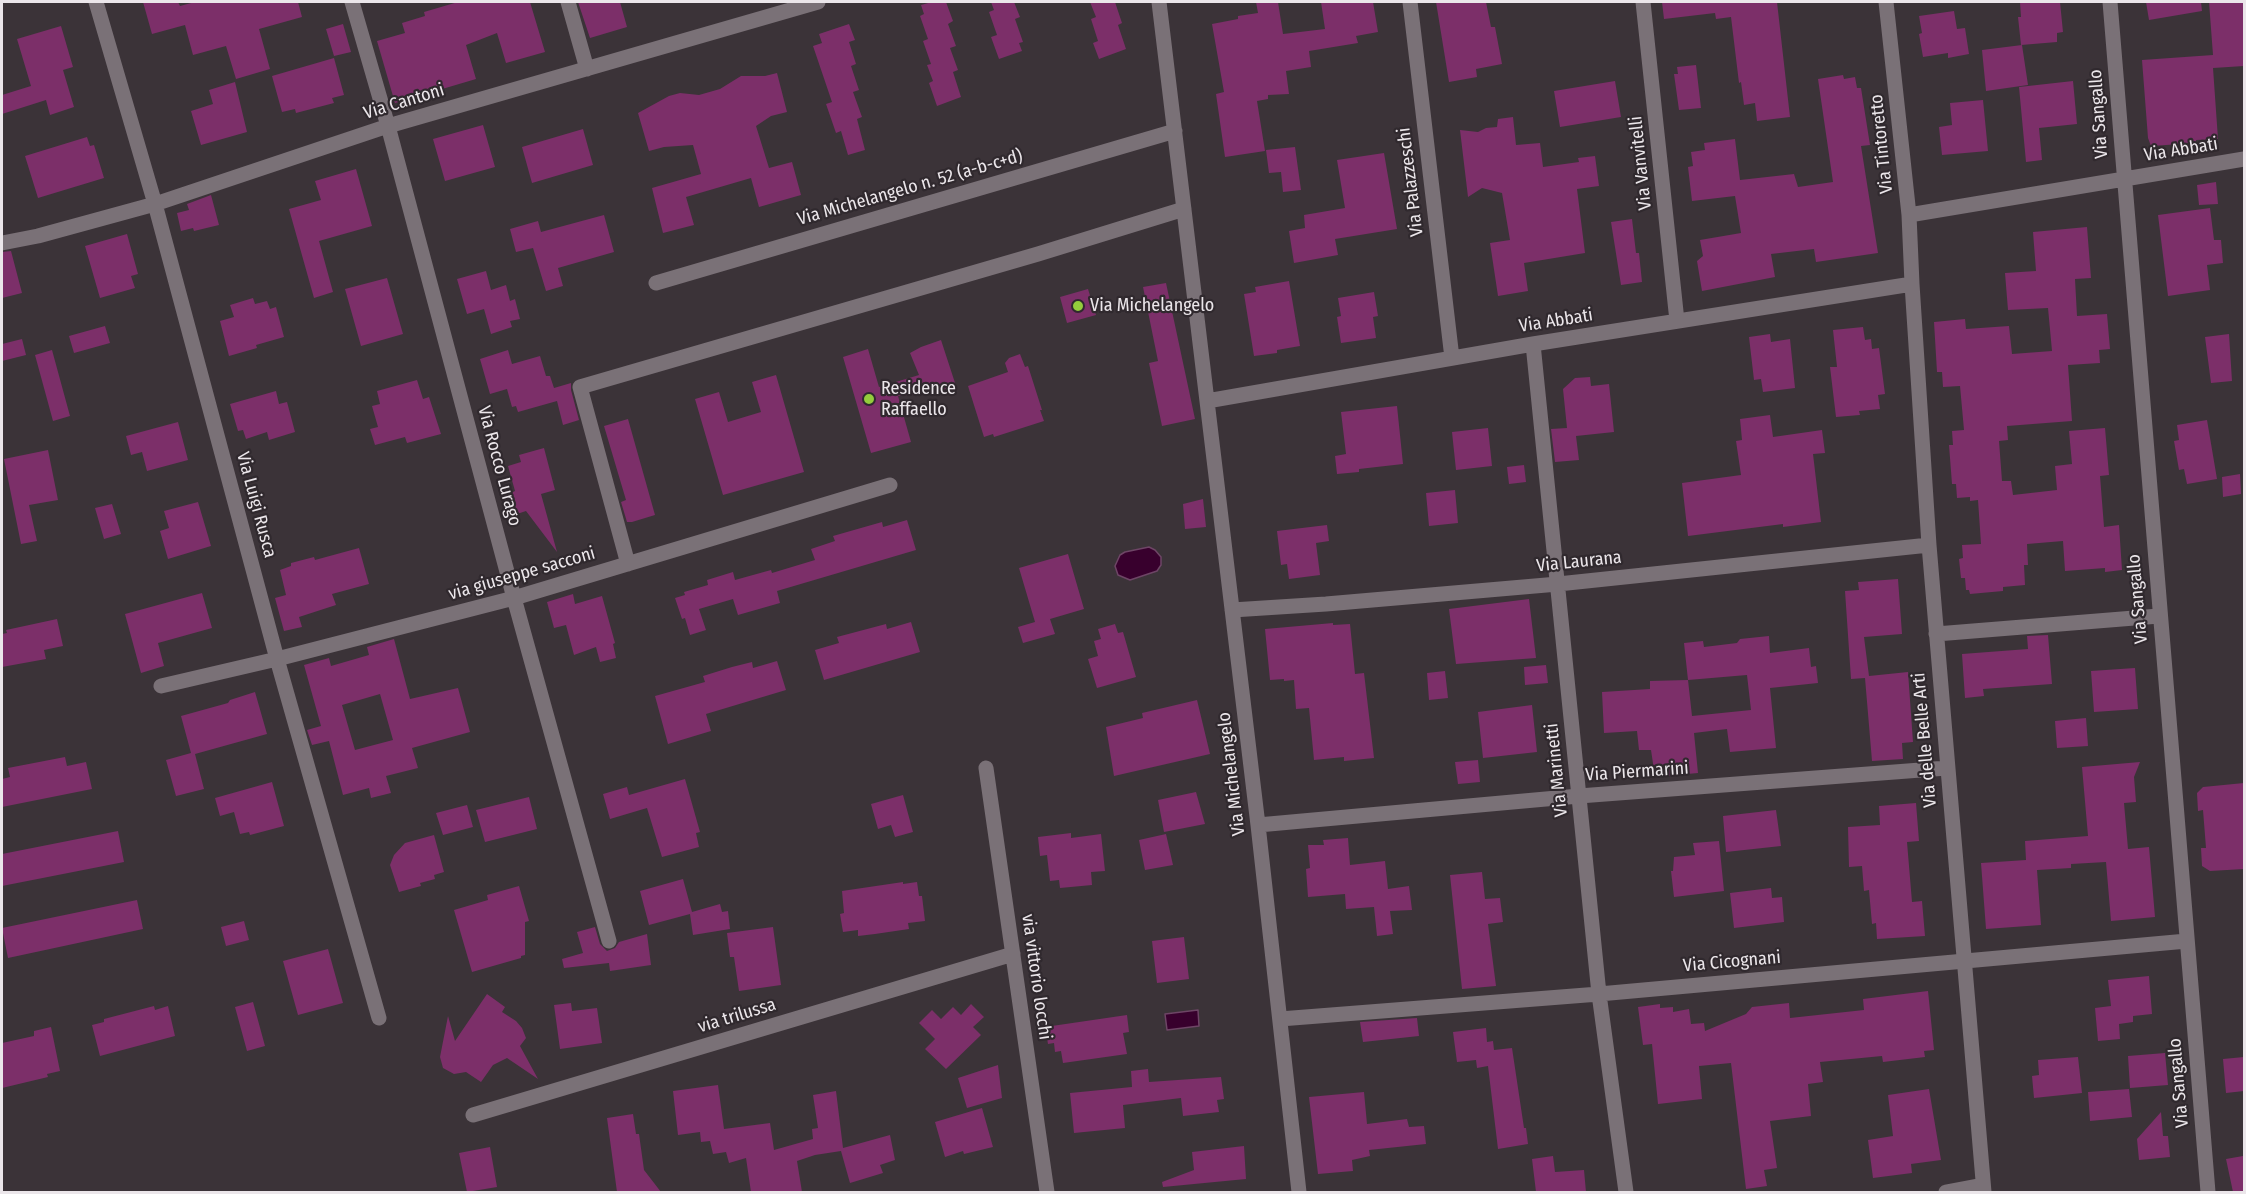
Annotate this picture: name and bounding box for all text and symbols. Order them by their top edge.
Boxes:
street label: Via Sangallo [2085,69,2113,159]
street label: Via Cantoni [361,80,447,124]
street label: Via Tintoretto [1866,93,1898,195]
street label: Via Vanvitelli [1625,115,1657,211]
street label: Via Palazzeschi [1394,126,1428,238]
street label: Via Abbati [2143,134,2219,166]
street label: Via Michelangelo n. 52 (a-b-c+d) [795,145,1025,231]
place label: Via Michelangelo [1090,295,1214,317]
marker: Via Michelangelo [1071,299,1085,313]
street label: Via Abbati [1518,305,1594,337]
place label: Residence Raffaello [881,378,956,420]
marker: Residence Raffaello [862,392,876,406]
street label: Via Rocco Lurago [473,404,525,528]
street label: Via Luigi Rusca [231,450,281,560]
street label: via giuseppe sacconi [446,543,598,605]
street label: Via Laurana [1535,547,1623,577]
street label: Via Sangallo [2123,553,2153,645]
street label: Via delle Belle Arti [1908,672,1942,808]
street label: Via Michelangelo [1214,711,1250,837]
street label: Via Marinetti [1541,722,1573,818]
street label: Via Piermarini [1585,758,1689,786]
street label: via vittorio locchi [1016,913,1056,1041]
street label: Via Cicognani [1682,947,1782,977]
street label: via trilussa [695,994,779,1038]
street label: Via Sangallo [2164,1037,2194,1129]

